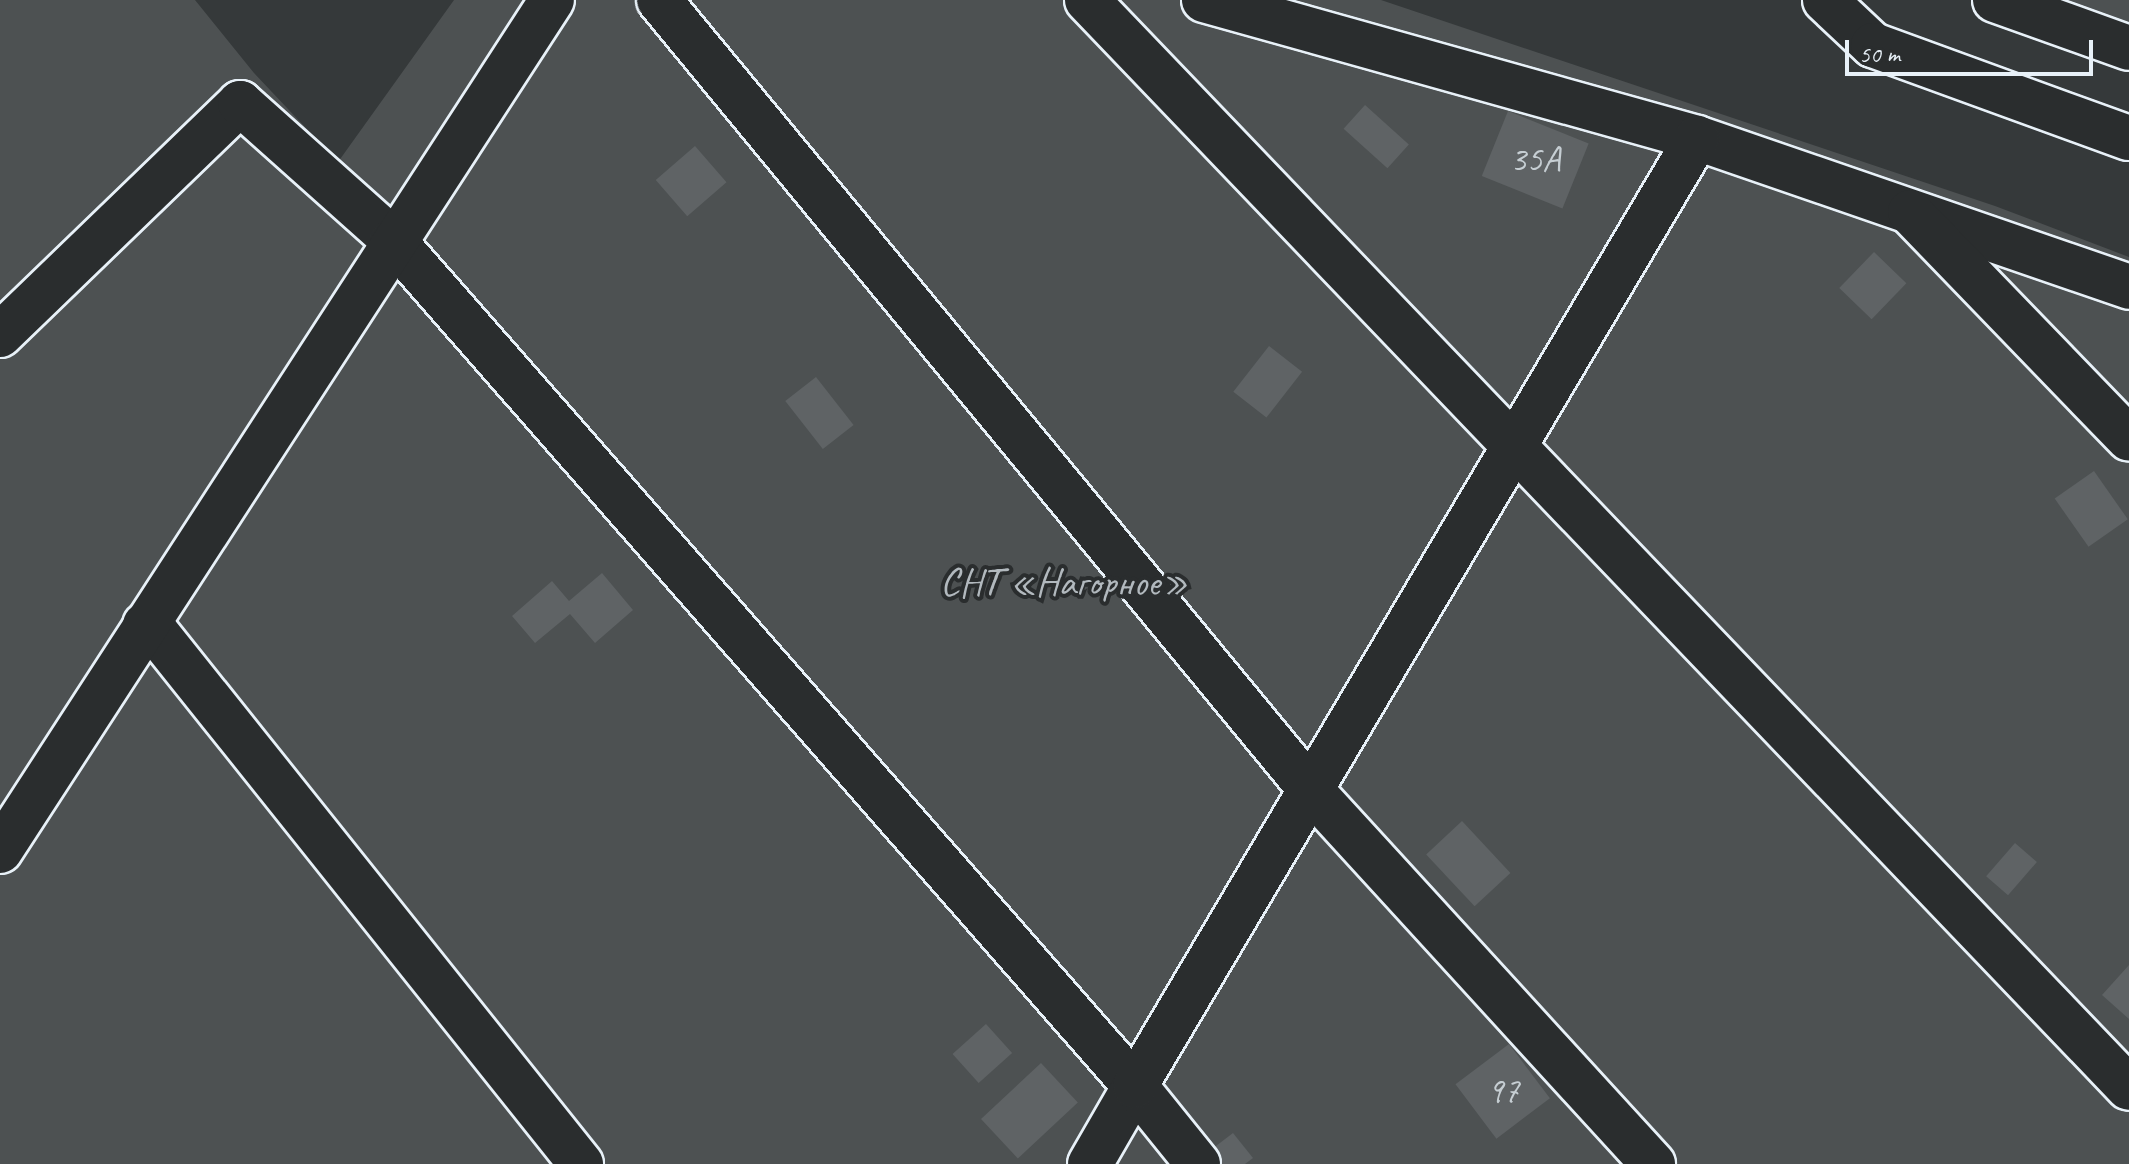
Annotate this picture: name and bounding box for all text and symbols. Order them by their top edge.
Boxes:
scale bar [1849,24,2097,74]
text: 50 m [1859,39,1900,69]
house number: 35А [1510,138,1560,182]
park label: СНТ «Нагорное» [940,558,1188,606]
house number: 97 [1487,1069,1519,1113]

